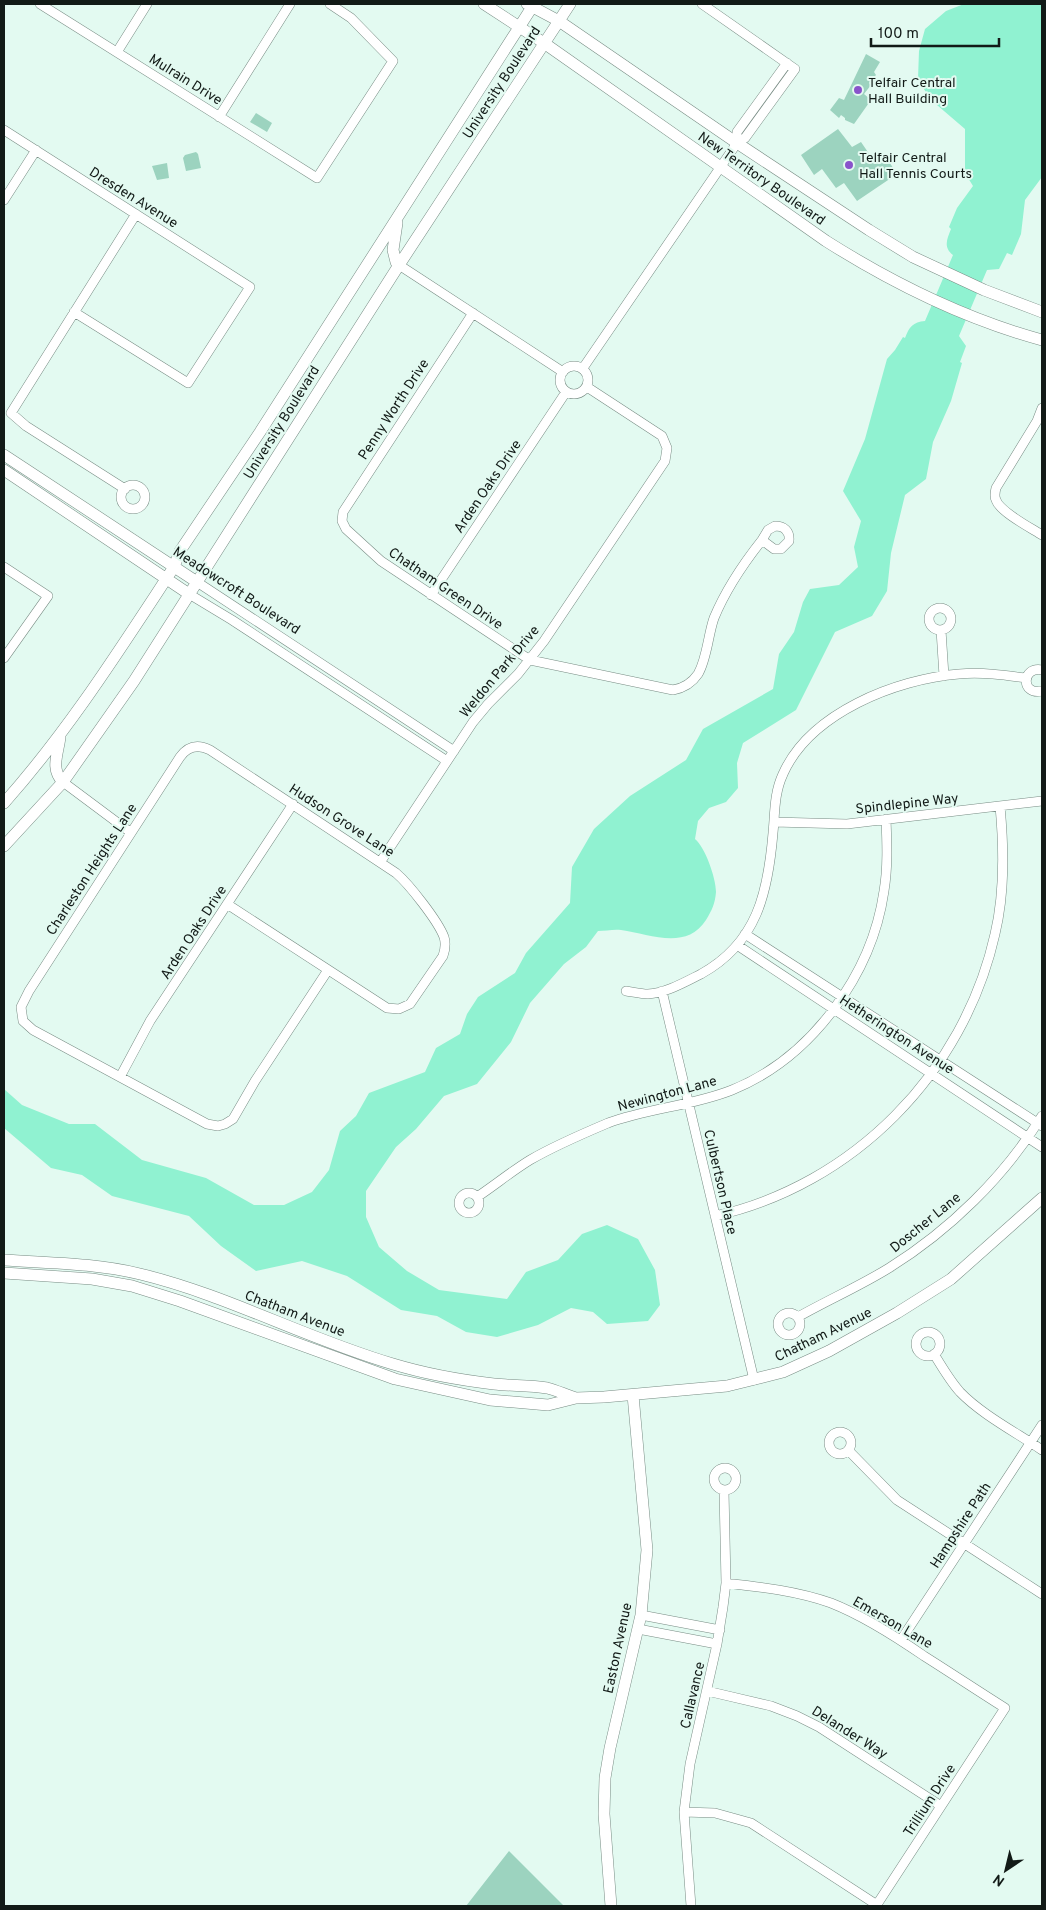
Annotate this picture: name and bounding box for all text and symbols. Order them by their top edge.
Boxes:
scale bar [871,15,998,47]
street label: University Boulevard [460,24,545,142]
text: 100 m [878,25,919,44]
street label: Mulrain Drive [145,51,225,110]
place label: Telfair Central Hall Building [868,75,956,108]
marker: Telfair Central Hall Building [852,84,864,96]
street label: New Territory Boulevard [694,129,828,230]
place label: Telfair Central Hall Tennis Courts [859,150,972,183]
marker: Telfair Central Hall Tennis Courts [843,159,855,171]
street label: Dresden Avenue [86,164,181,232]
street label: Penny Worth Drive [355,356,433,464]
street label: University Boulevard [241,363,324,483]
street label: Arden Oaks Drive [451,437,526,537]
street label: Meadowcroft Boulevard [169,544,303,639]
street label: Chatham Green Drive [385,545,506,634]
street label: Weldon Park Drive [457,623,544,721]
street label: Hudson Grove Lane [285,781,397,862]
street label: Spindlepine Way [855,791,959,818]
street label: Charleston Heights Lane [43,801,141,939]
street label: Arden Oaks Drive [157,883,231,983]
street label: Hetherington Avenue [836,992,957,1079]
street label: Newington Lane [616,1073,719,1116]
street label: Culbertson Place [699,1128,740,1237]
street label: Doscher Lane [887,1189,965,1257]
street label: Chatham Avenue [242,1287,347,1341]
street label: Chatham Avenue [772,1304,875,1366]
street label: Hampshire Path [927,1480,995,1572]
street label: Emerson Lane [849,1594,935,1653]
street label: Easton Avenue [601,1601,636,1695]
street label: Callavance [678,1660,709,1731]
street label: Delander Way [808,1703,890,1763]
street label: Trillium Drive [901,1761,960,1840]
north arrow [981,1845,1031,1895]
text: N [990,1870,1008,1889]

